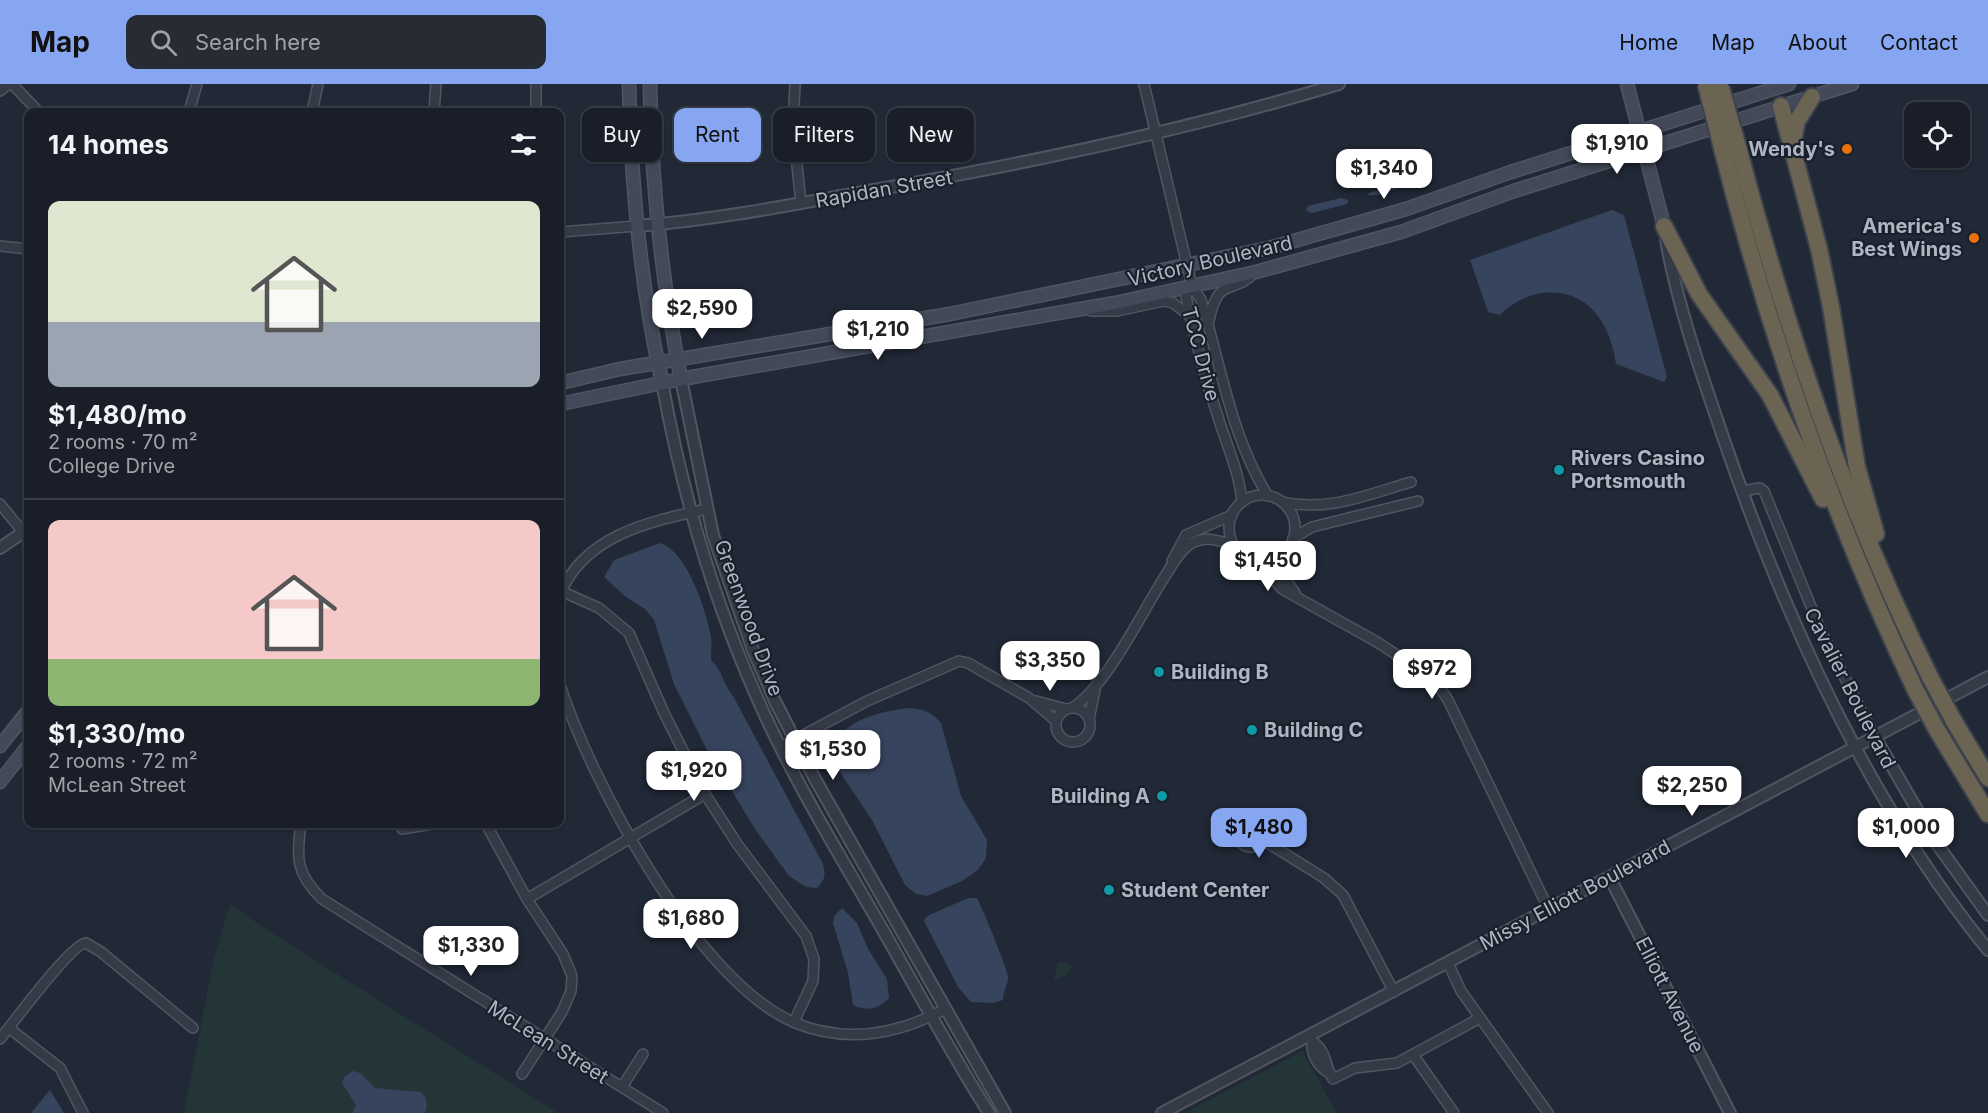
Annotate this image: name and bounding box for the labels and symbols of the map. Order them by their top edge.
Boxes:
pin: $1,910 [1568,124,1666,175]
place label: Wendy's [1748,137,1835,161]
marker: Wendy's [1840,142,1854,156]
pin: $1,340 [1335,149,1433,200]
street label: Rapidan Street [814,165,955,213]
place label: America's Best Wings [1851,214,1962,261]
street label: Victory Boulevard [1125,230,1295,292]
marker: America's Best Wings [1967,231,1981,245]
pin: $2,590 [653,289,751,340]
street label: TCC Drive [1177,304,1225,404]
pin: $1,210 [829,310,927,361]
place label: Rivers Casino Portsmouth [1571,446,1705,493]
marker: Rivers Casino Portsmouth [1552,463,1566,477]
street label: Greenwood Drive [710,536,788,700]
pin: $1,450 [1219,541,1317,592]
street label: Cavalier Boulevard [1799,604,1901,772]
pin: $3,350 [1001,641,1099,692]
pin: $972 [1396,649,1468,700]
place label: Building B [1171,660,1269,684]
marker: Building B [1152,665,1166,679]
place label: Building C [1264,718,1363,742]
marker: Building C [1245,723,1259,737]
pin: $1,530 [784,730,882,781]
pin: $1,920 [645,751,743,802]
pin: $2,250 [1643,766,1741,817]
place label: Building A [1051,784,1150,808]
marker: Building A [1155,789,1169,803]
pin: $1,480 [1210,808,1308,859]
pin: $1,000 [1857,808,1955,859]
street label: Missy Elliott Boulevard [1476,835,1674,955]
place label: Student Center [1121,878,1269,902]
marker: Student Center [1102,883,1116,897]
pin: $1,680 [642,899,740,950]
pin: $1,330 [422,926,520,977]
street label: Elliott Avenue [1630,933,1710,1057]
street label: McLean Street [483,995,613,1089]

